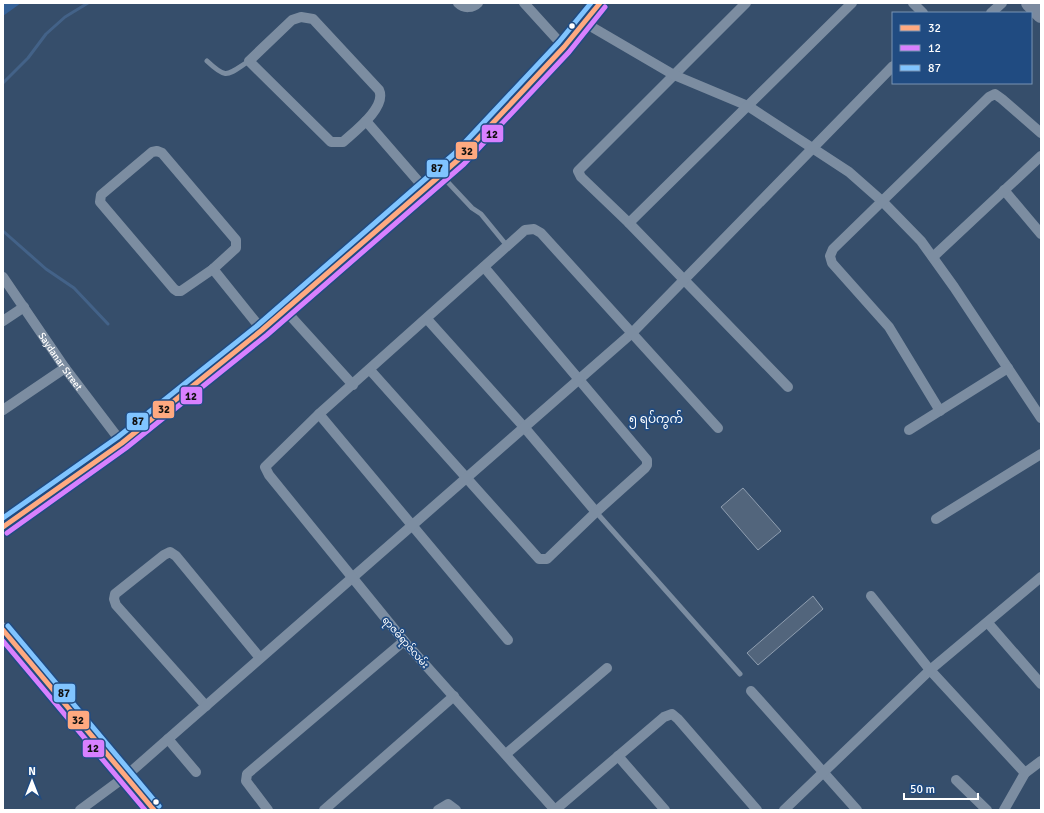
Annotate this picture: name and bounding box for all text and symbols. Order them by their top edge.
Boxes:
legend [892,12,1032,84]
unlabelled marker [567,21,577,31]
text: 32 [928,21,941,36]
text: 12 [928,41,941,56]
text: 87 [928,61,941,76]
line badge: 12 [481,124,504,143]
text: 12 [486,128,498,141]
line badge: 32 [455,141,478,160]
text: 32 [461,145,473,158]
line badge: 87 [426,159,449,178]
text: 87 [431,162,443,175]
street label: Saydanar Street [35,330,85,393]
line badge: 12 [180,386,203,405]
text: 12 [185,390,197,403]
line badge: 32 [152,400,175,419]
text: 32 [158,403,170,416]
district label: ၅ ရပ်ကွက် [629,410,683,429]
line badge: 87 [126,412,149,431]
text: 87 [132,415,144,428]
street label: ရာဇဓိရာဇ်လမ်း [378,613,433,672]
line badge: 87 [53,683,76,703]
text: 87 [58,687,70,700]
line badge: 32 [67,710,90,730]
text: 32 [72,714,84,727]
line badge: 12 [82,739,105,758]
text: 12 [87,742,99,755]
north arrow [12,761,52,801]
text: N [28,765,36,778]
scale bar [904,775,978,801]
text: 50 m [910,782,935,797]
unlabelled marker [151,797,161,807]

